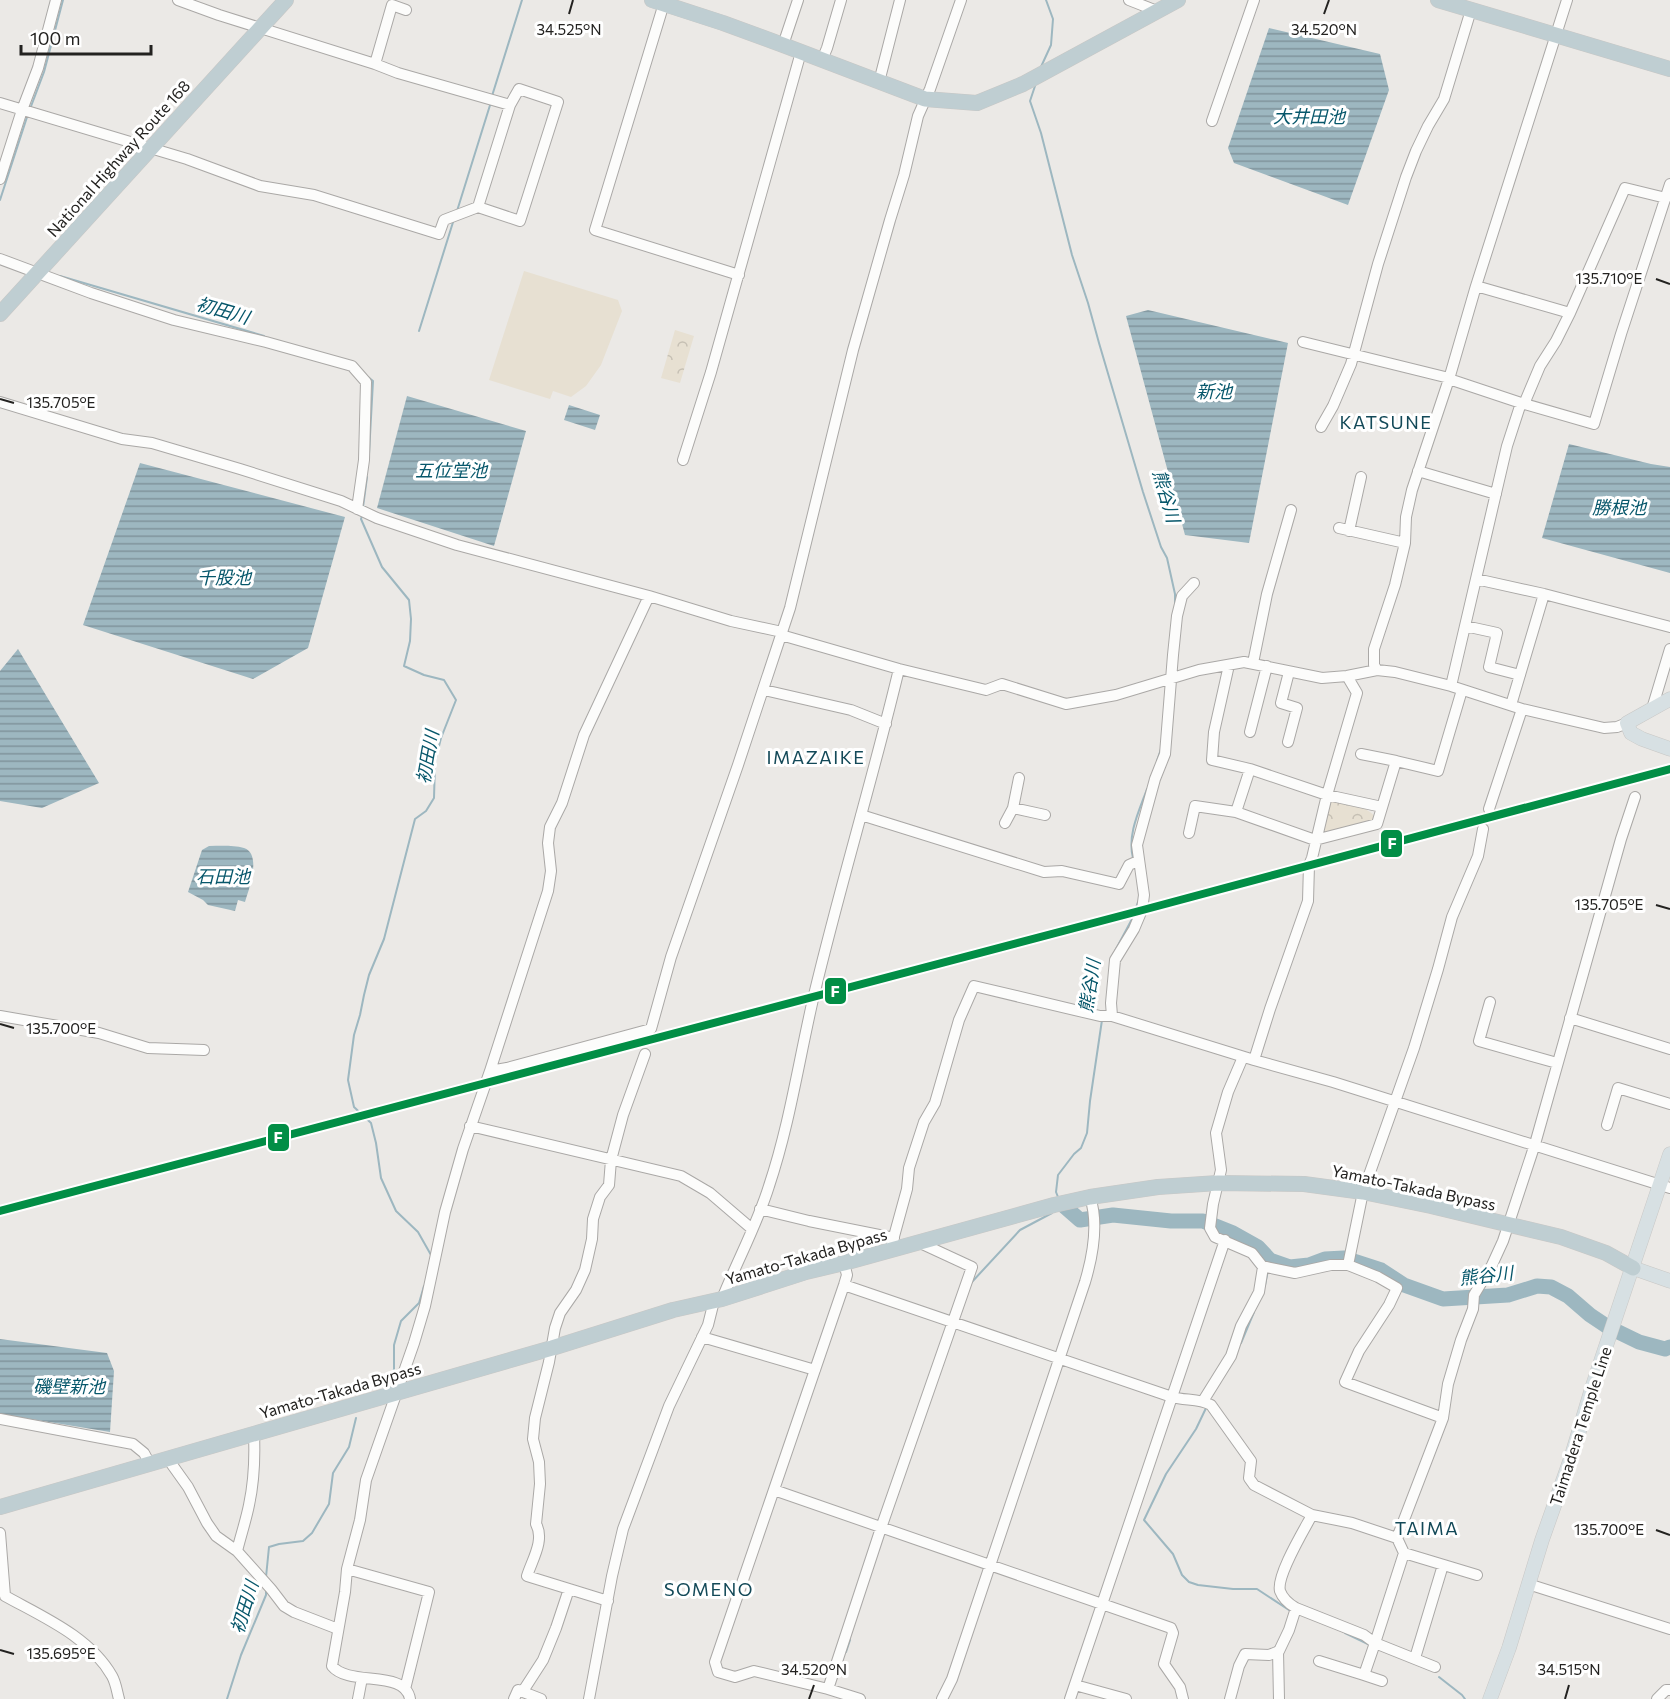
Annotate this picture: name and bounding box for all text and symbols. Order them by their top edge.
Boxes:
scale bar [21,18,152,56]
text: 34.525°N [537,20,601,38]
text: 34.520°N [1291,20,1357,38]
text: 100 m [30,27,80,49]
street label: National Highway Route 168 [43,76,193,240]
water label: 大井田池 [1273,105,1347,127]
text: 135.710°E [1576,269,1642,287]
water label: 初田川 [194,292,254,329]
water label: 新池 [1196,380,1234,402]
text: 135.705°E [27,393,96,411]
district label: KATSUNE [1340,411,1432,433]
water label: 五位堂池 [415,459,489,481]
water label: 熊谷川 [1149,467,1186,527]
water label: 勝根池 [1592,496,1648,518]
water label: 千股池 [197,566,253,588]
water label: 初田川 [411,727,443,785]
district label: IMAZAIKE [767,746,866,768]
line badge: F [1380,829,1403,858]
text: F [1387,833,1397,852]
water label: 石田池 [196,865,252,887]
text: 135.705°E [1575,895,1644,913]
water label: 熊谷川 [1074,956,1104,1014]
line badge: F [824,977,847,1005]
text: F [830,981,840,1000]
text: 135.700°E [26,1019,96,1037]
line badge: F [267,1123,290,1152]
text: F [273,1127,283,1146]
street label: Yamato-Takada Bypass [1330,1160,1498,1214]
street label: Yamato-Takada Bypass [723,1224,889,1288]
water label: 熊谷川 [1458,1261,1516,1289]
street label: Taimadera Temple Line [1545,1344,1615,1508]
street label: Yamato-Takada Bypass [257,1358,423,1422]
water label: 磯壁新池 [33,1375,107,1397]
district label: TAIMA [1395,1517,1459,1539]
text: 135.700°E [1574,1520,1644,1538]
water label: 初田川 [226,1576,263,1636]
district label: SOMENO [664,1578,754,1600]
text: 135.695°E [26,1644,96,1662]
text: 34.520°N [781,1660,847,1678]
text: 34.515°N [1537,1660,1601,1678]

